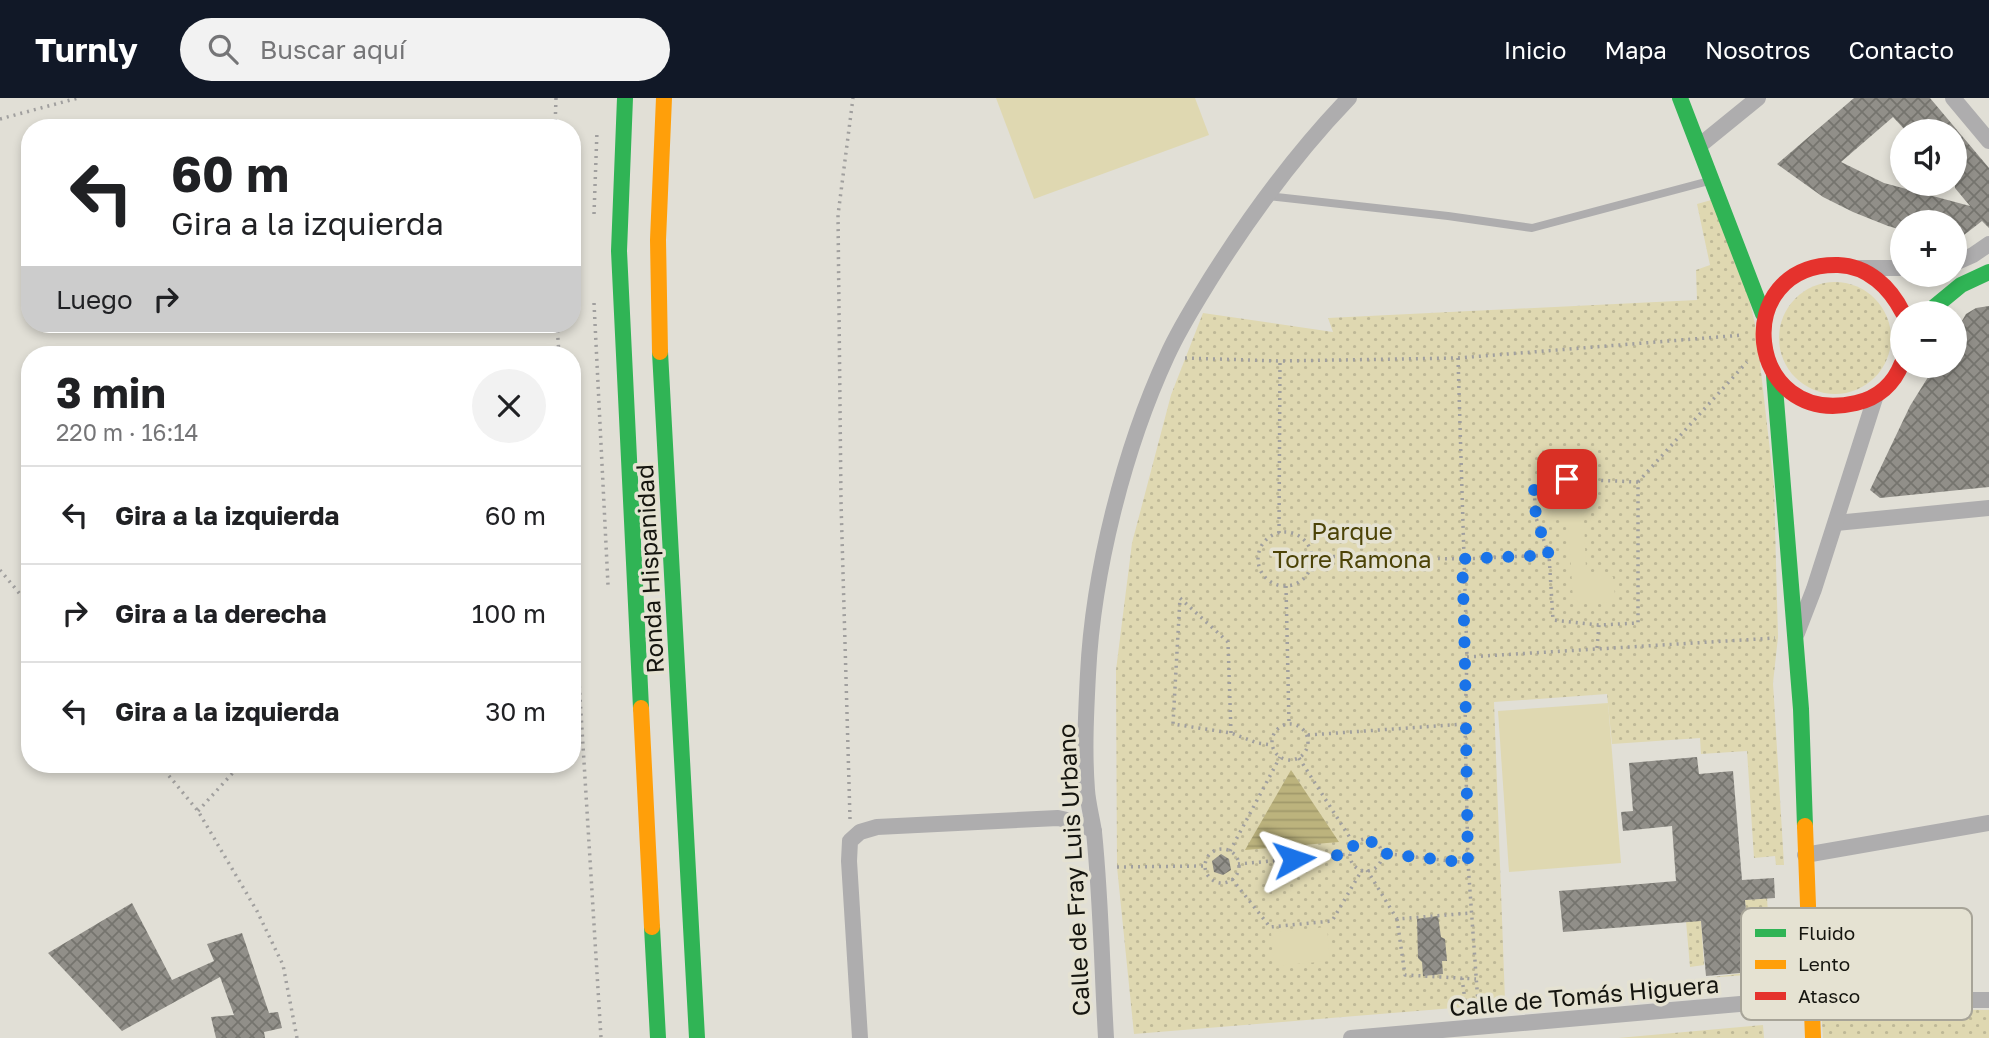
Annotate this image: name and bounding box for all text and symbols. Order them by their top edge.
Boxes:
search box [180,18,670,81]
text: Turnly [35,30,138,69]
icon: search [204,30,242,68]
text: Buscar aquí [260,34,406,65]
text: Inicio [1504,35,1566,64]
text: Mapa [1604,35,1667,64]
text: Nosotros [1705,35,1811,64]
text: Contacto [1849,35,1954,64]
map controls [1890,119,1967,378]
button: sound [1890,119,1967,196]
text: 60 m [171,144,289,203]
icon: left [56,147,147,238]
text: Gira a la izquierda [171,204,444,242]
button: + [1890,210,1967,287]
icon: right [147,280,185,318]
text: Luego [56,284,133,315]
button: − [1890,301,1967,378]
text: 3 min [56,367,166,417]
button: close [472,369,546,443]
text: 220 m · 16:14 [56,418,199,446]
pin [1537,449,1597,509]
icon: arrive [1548,460,1586,498]
street label: Ronda Hispanidad [629,464,669,674]
icon: left [56,496,94,534]
text: Gira a la izquierda [115,500,339,531]
text: 60 m [485,500,546,531]
park label: Parque Torre Ramona [1272,516,1432,573]
icon: right [56,594,94,632]
text: Gira a la derecha [115,598,327,629]
text: 100 m [472,598,546,629]
icon: left [56,692,94,730]
text: Gira a la izquierda [115,696,339,727]
text: 30 m [485,696,546,727]
street label: Calle de Fray Luis Urbano [1051,723,1095,1017]
position arrow [1257,822,1331,896]
legend [1741,908,1972,1020]
text: Fluido [1798,921,1855,944]
text: Lento [1798,952,1850,975]
street label: Calle de Tomás Higuera [1448,969,1720,1021]
text: Atasco [1798,984,1860,1007]

